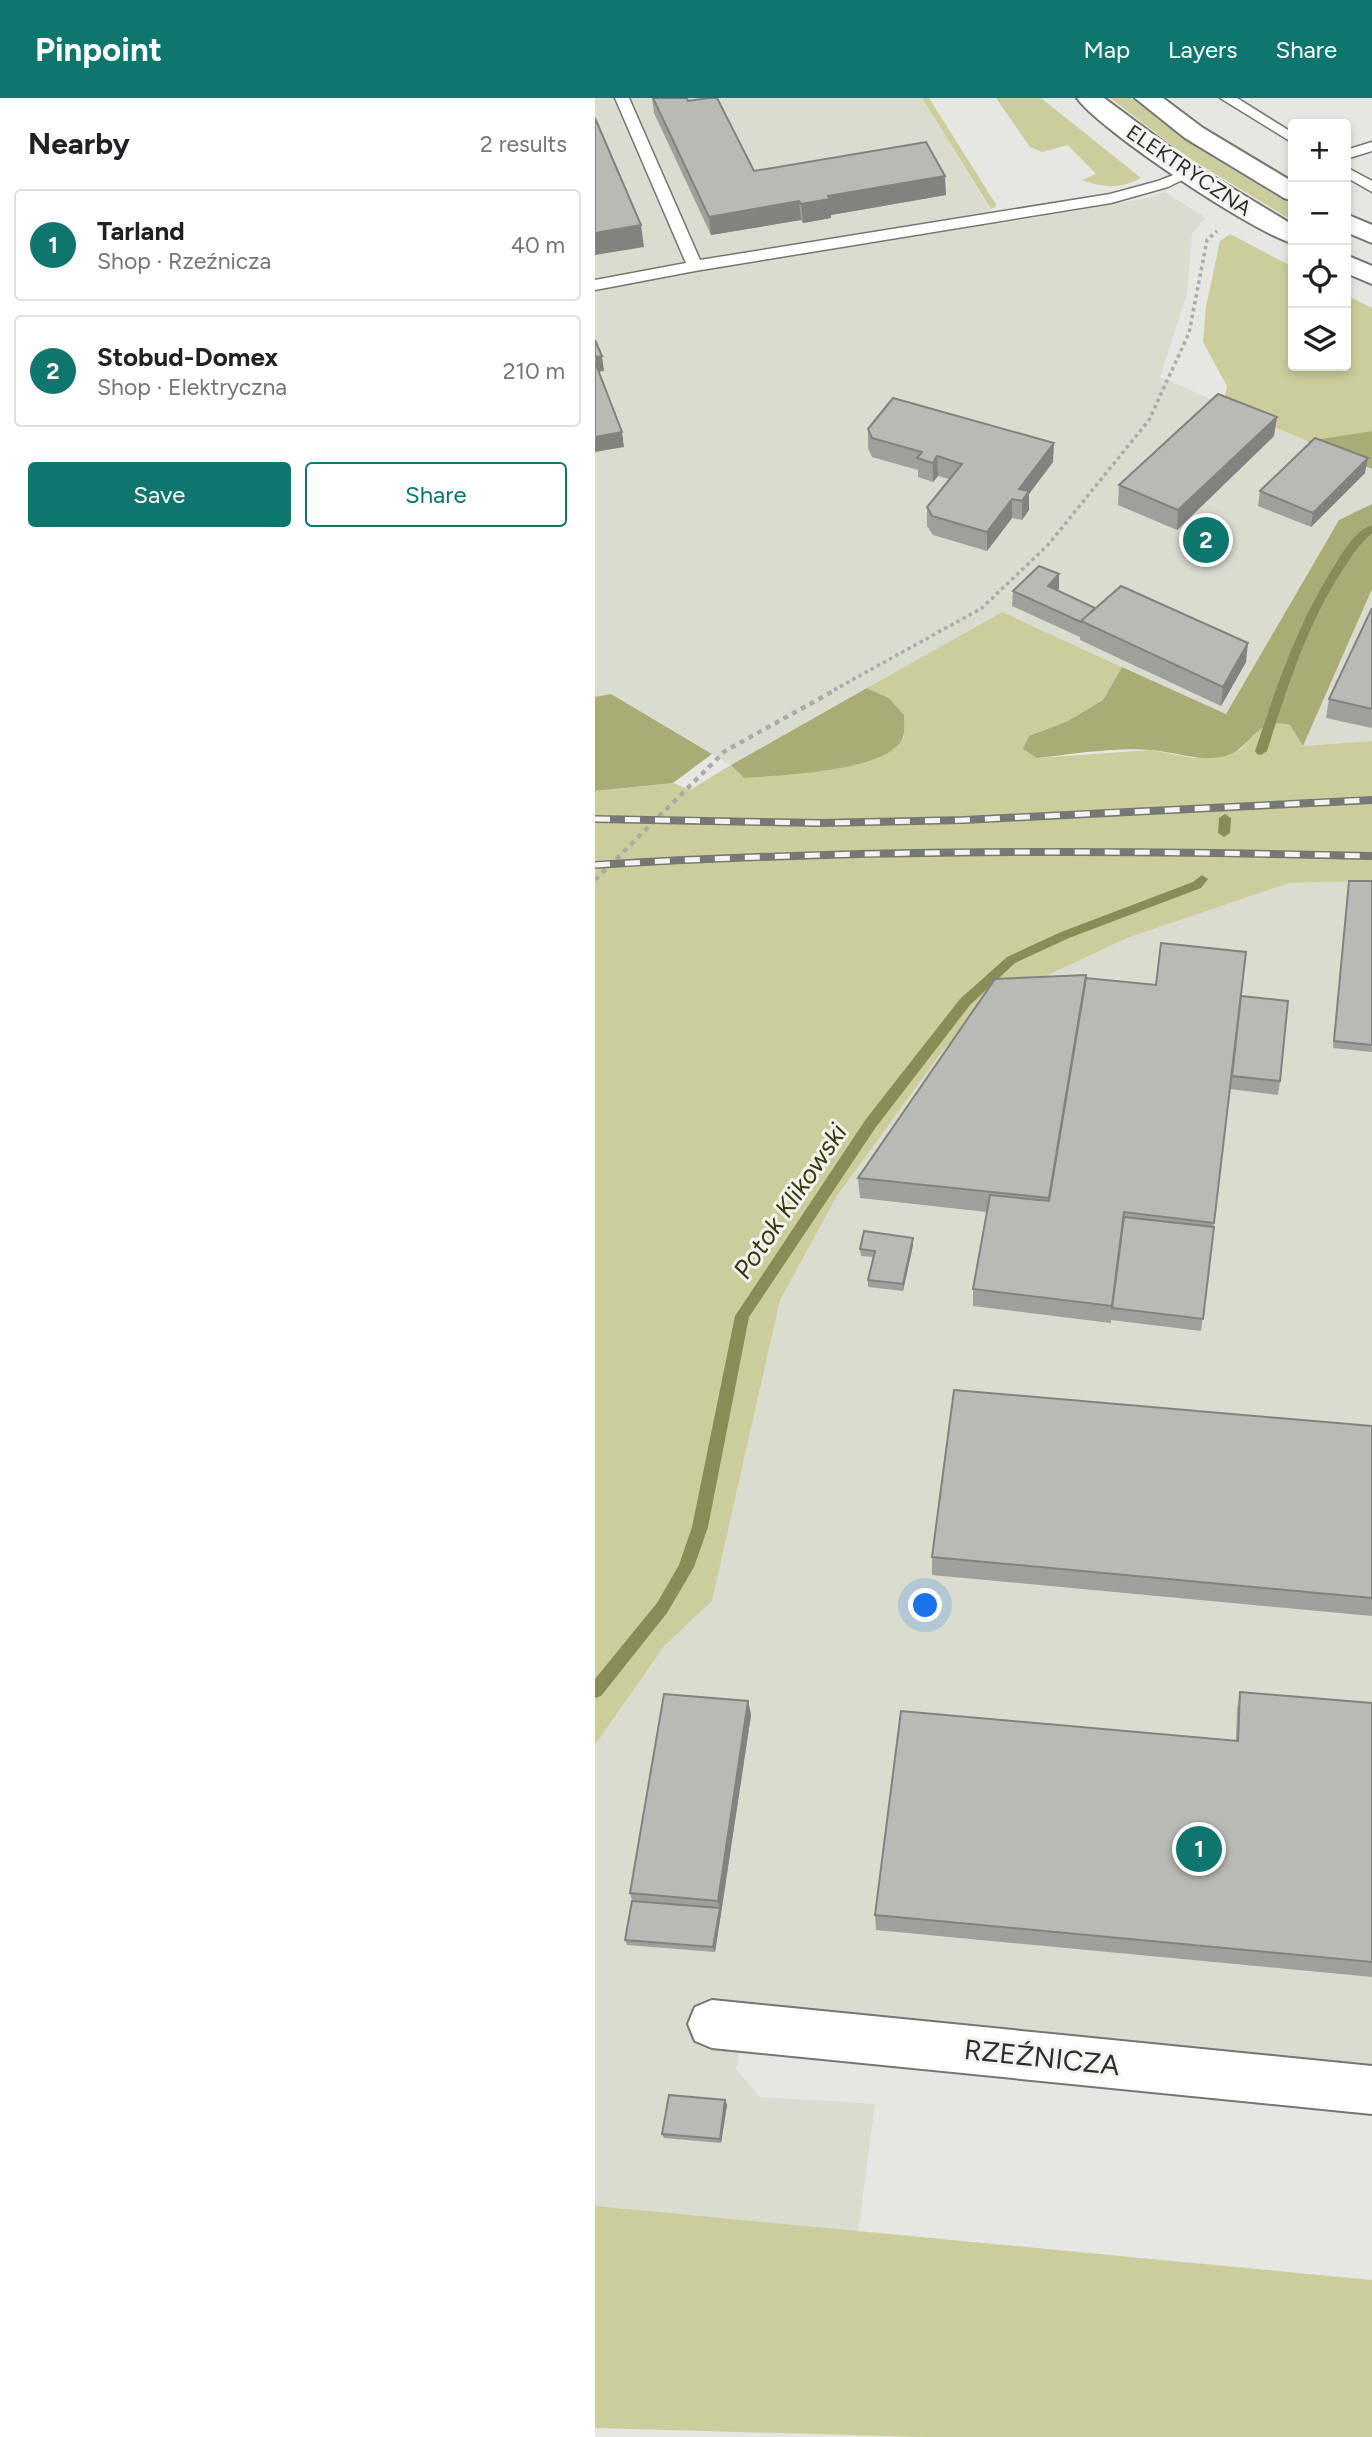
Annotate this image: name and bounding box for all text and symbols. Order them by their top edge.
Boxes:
text: Pinpoint [35,30,162,69]
text: Map [1083,35,1130,64]
text: Layers [1168,35,1237,64]
text: Share [1275,35,1337,64]
street label: ELEKTRYCZNA [1122,119,1256,221]
map controls [1288,119,1351,371]
button: + [1288,119,1351,182]
text: Nearby [28,125,130,162]
text: 2 results [480,130,567,158]
button: − [1288,182,1351,245]
text: Tarland [97,215,185,247]
text: 1 [48,231,58,259]
text: 40 m [511,231,565,259]
button: locate [1288,245,1351,308]
text: Shop · Rzeźnicza [97,247,271,275]
button: layers [1288,308,1351,371]
text: Stobud-Domex [97,341,278,373]
text: 2 [46,357,60,385]
text: 210 m [503,357,565,385]
text: Shop · Elektryczna [97,373,287,401]
button: Save [28,462,291,527]
button: Share [305,462,567,527]
pin: 2 [1183,514,1229,566]
water label: Potok Klikowski [726,1117,854,1285]
your location [908,1588,942,1622]
pin: 1 [1176,1823,1222,1875]
street label: RZEŹNICZA [962,2032,1122,2082]

